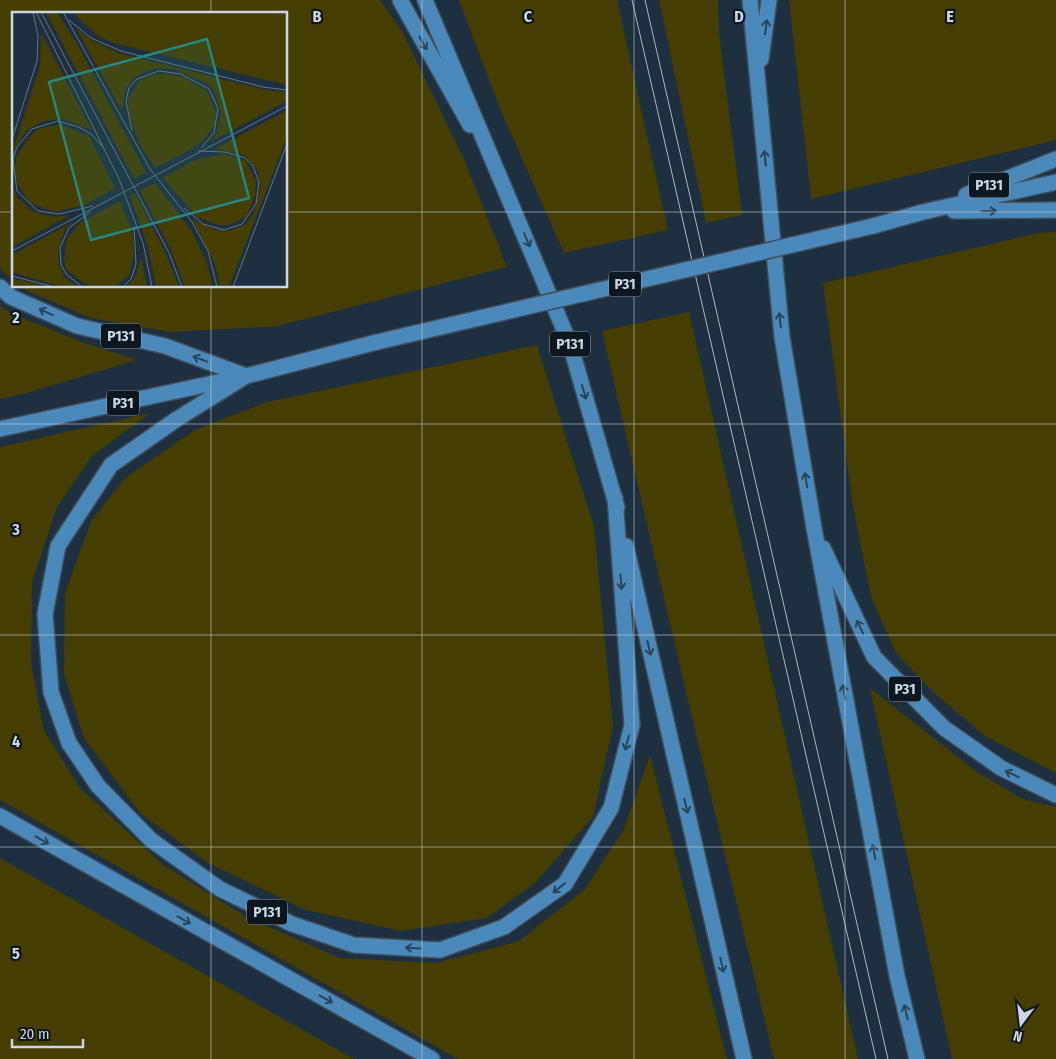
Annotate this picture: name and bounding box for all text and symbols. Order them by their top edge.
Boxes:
text: B [313,7,322,26]
text: C [524,7,533,26]
text: D [734,7,744,26]
text: E [946,7,954,26]
inset map [12,12,288,288]
one-way arrow [761,19,771,35]
one-way arrow [419,35,429,49]
one-way arrow [760,150,769,166]
road number: Р131 [969,172,1009,198]
one-way arrow [980,206,997,216]
one-way arrow [523,232,533,247]
road number: Р31 [609,272,641,296]
one-way arrow [39,307,54,317]
text: 2 [11,308,20,327]
one-way arrow [775,312,785,328]
road number: Р131 [101,324,141,348]
road number: Р131 [550,332,590,356]
one-way arrow [193,354,209,363]
one-way arrow [580,383,590,399]
road number: Р31 [107,390,139,416]
one-way arrow [800,472,810,488]
text: 3 [11,520,20,539]
one-way arrow [616,573,626,589]
one-way arrow [855,620,864,635]
one-way arrow [645,640,654,656]
road number: Р31 [889,676,921,702]
one-way arrow [839,685,849,701]
text: 4 [12,732,20,751]
one-way arrow [622,735,631,751]
one-way arrow [1005,769,1020,778]
one-way arrow [682,798,691,814]
one-way arrow [35,835,50,845]
one-way arrow [869,845,879,861]
one-way arrow [553,882,566,893]
road number: Р131 [247,900,287,924]
one-way arrow [176,915,191,925]
text: 5 [12,944,20,963]
one-way arrow [406,944,422,953]
one-way arrow [718,956,727,972]
one-way arrow [318,995,332,1005]
north arrow [996,999,1046,1049]
one-way arrow [901,1004,910,1020]
scale bar [12,1016,84,1048]
text: 20 m [20,1025,50,1043]
text: N [1012,1027,1024,1045]

